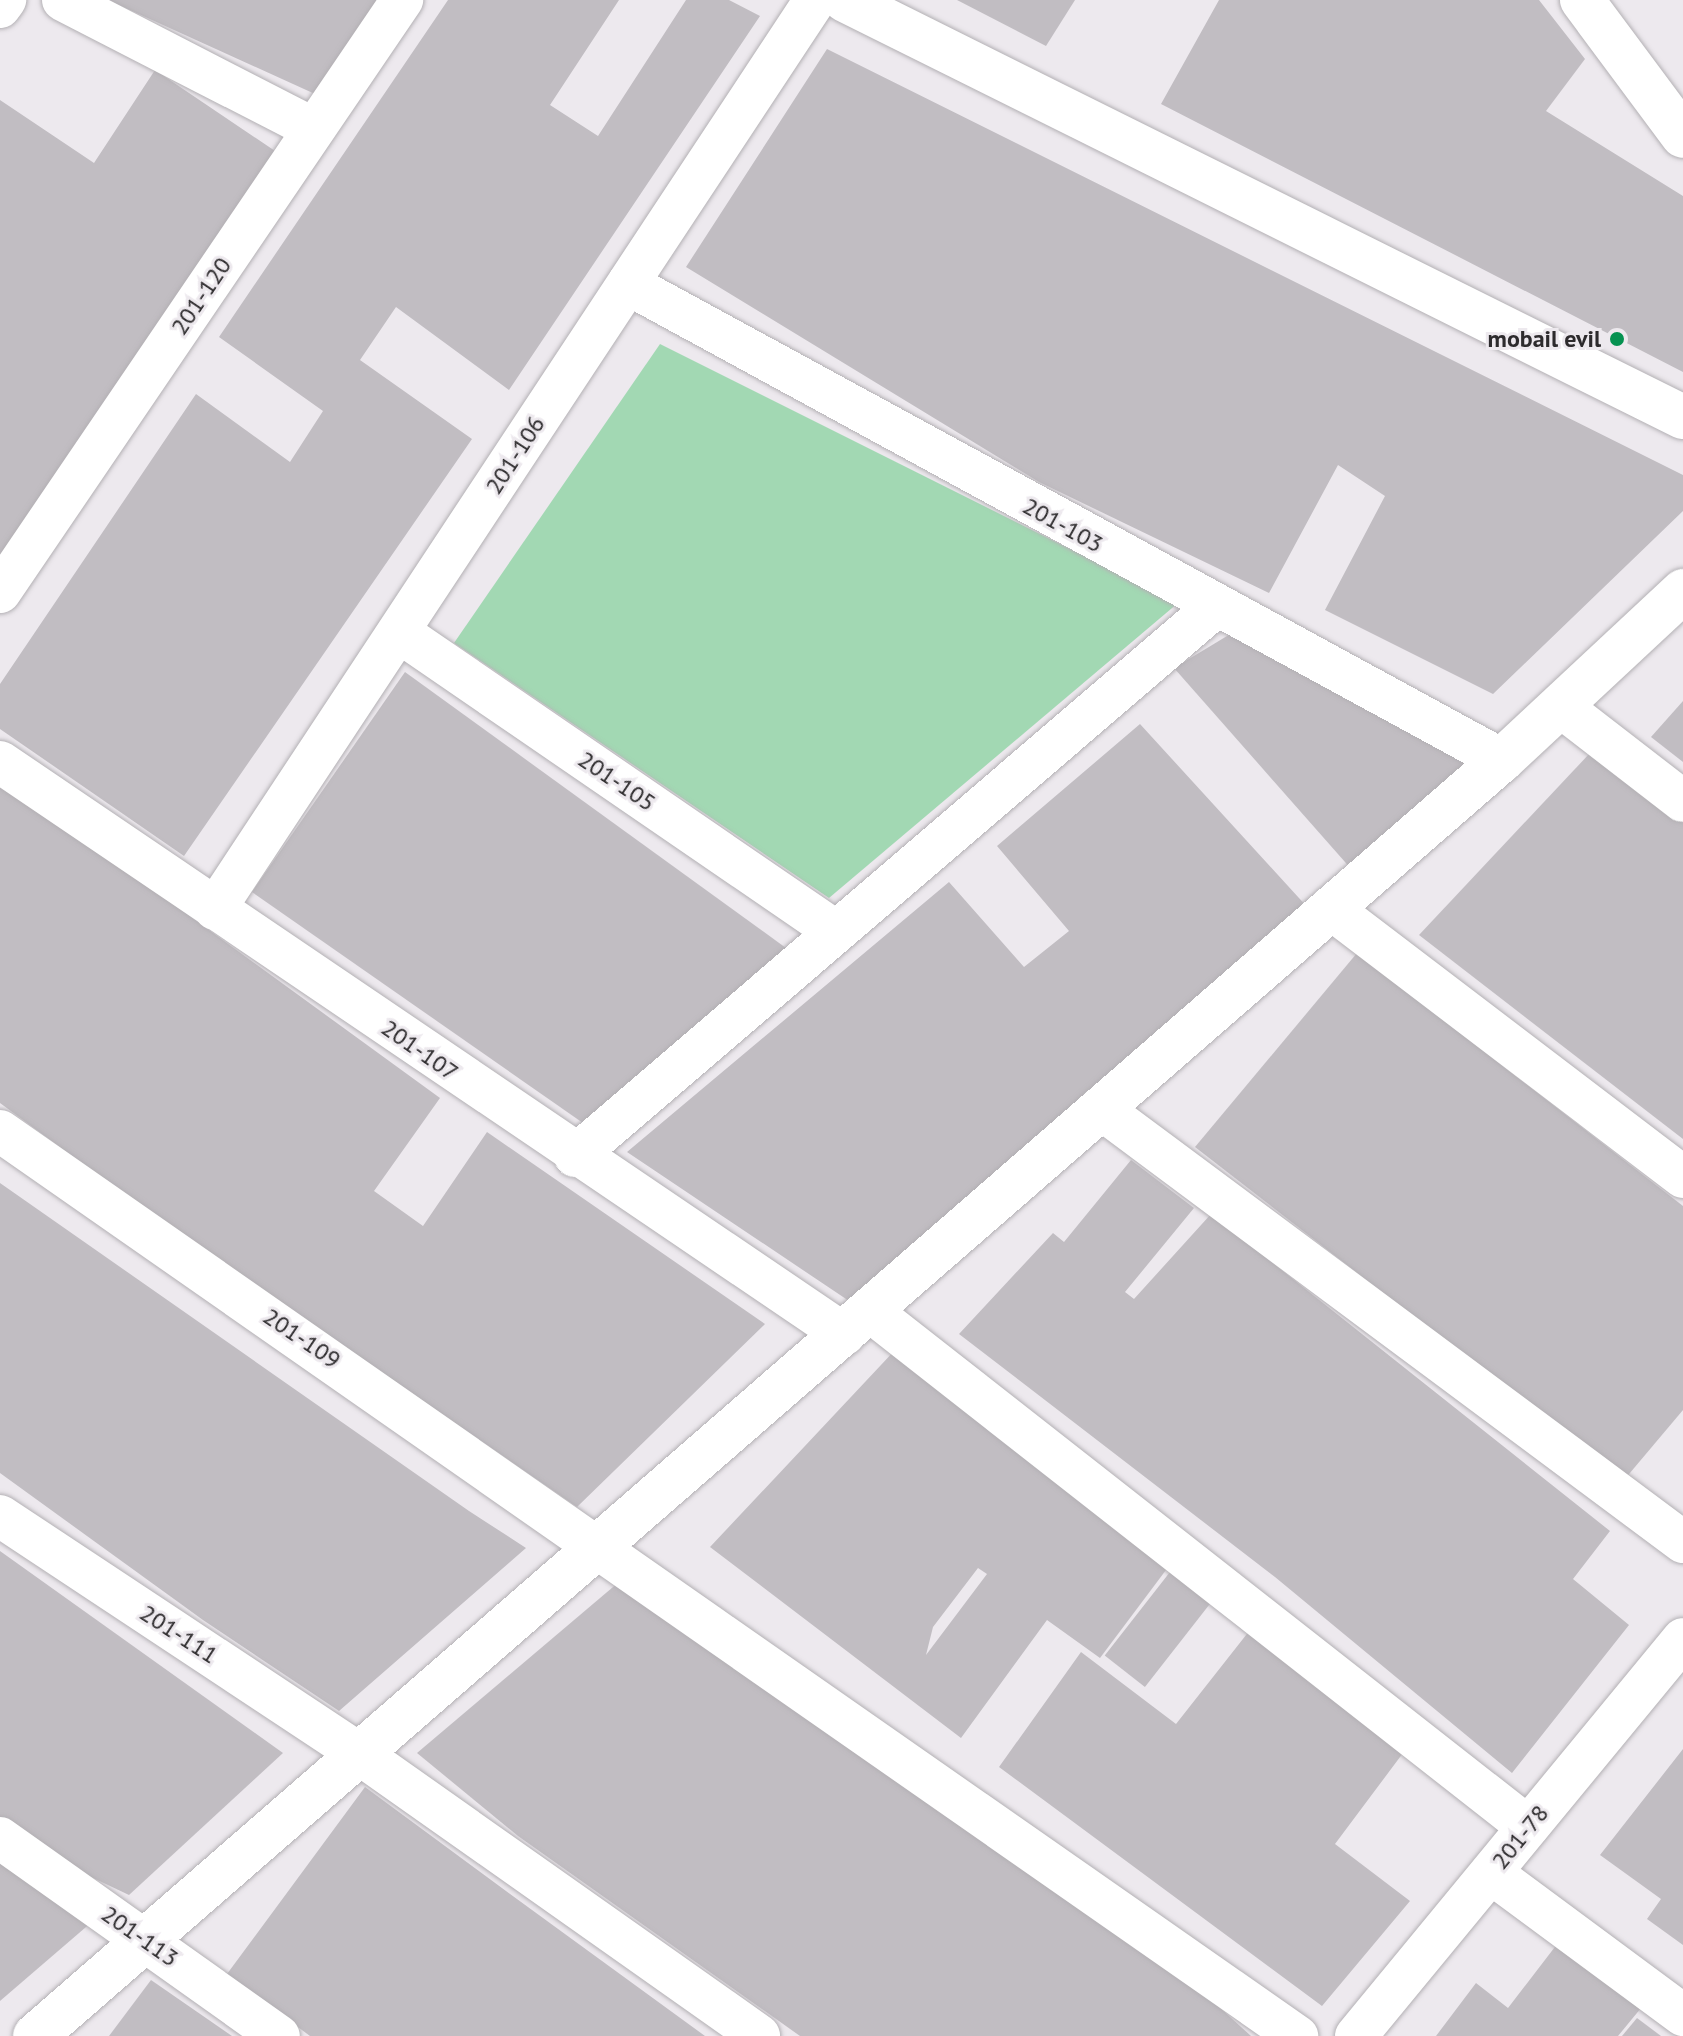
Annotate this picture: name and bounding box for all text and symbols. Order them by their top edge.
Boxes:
street label: 201-120 [165,252,237,340]
place label: mobail evil [1488,325,1601,353]
marker: mobail evil [1608,330,1626,348]
street label: 201-106 [479,411,551,499]
street label: 201-103 [1018,491,1108,559]
street label: 201-105 [573,745,661,817]
street label: 201-107 [376,1013,464,1087]
street label: 201-109 [258,1302,346,1374]
street label: 201-111 [135,1598,223,1670]
street label: 201-78 [1486,1799,1554,1875]
street label: 201-113 [96,1899,184,1973]

